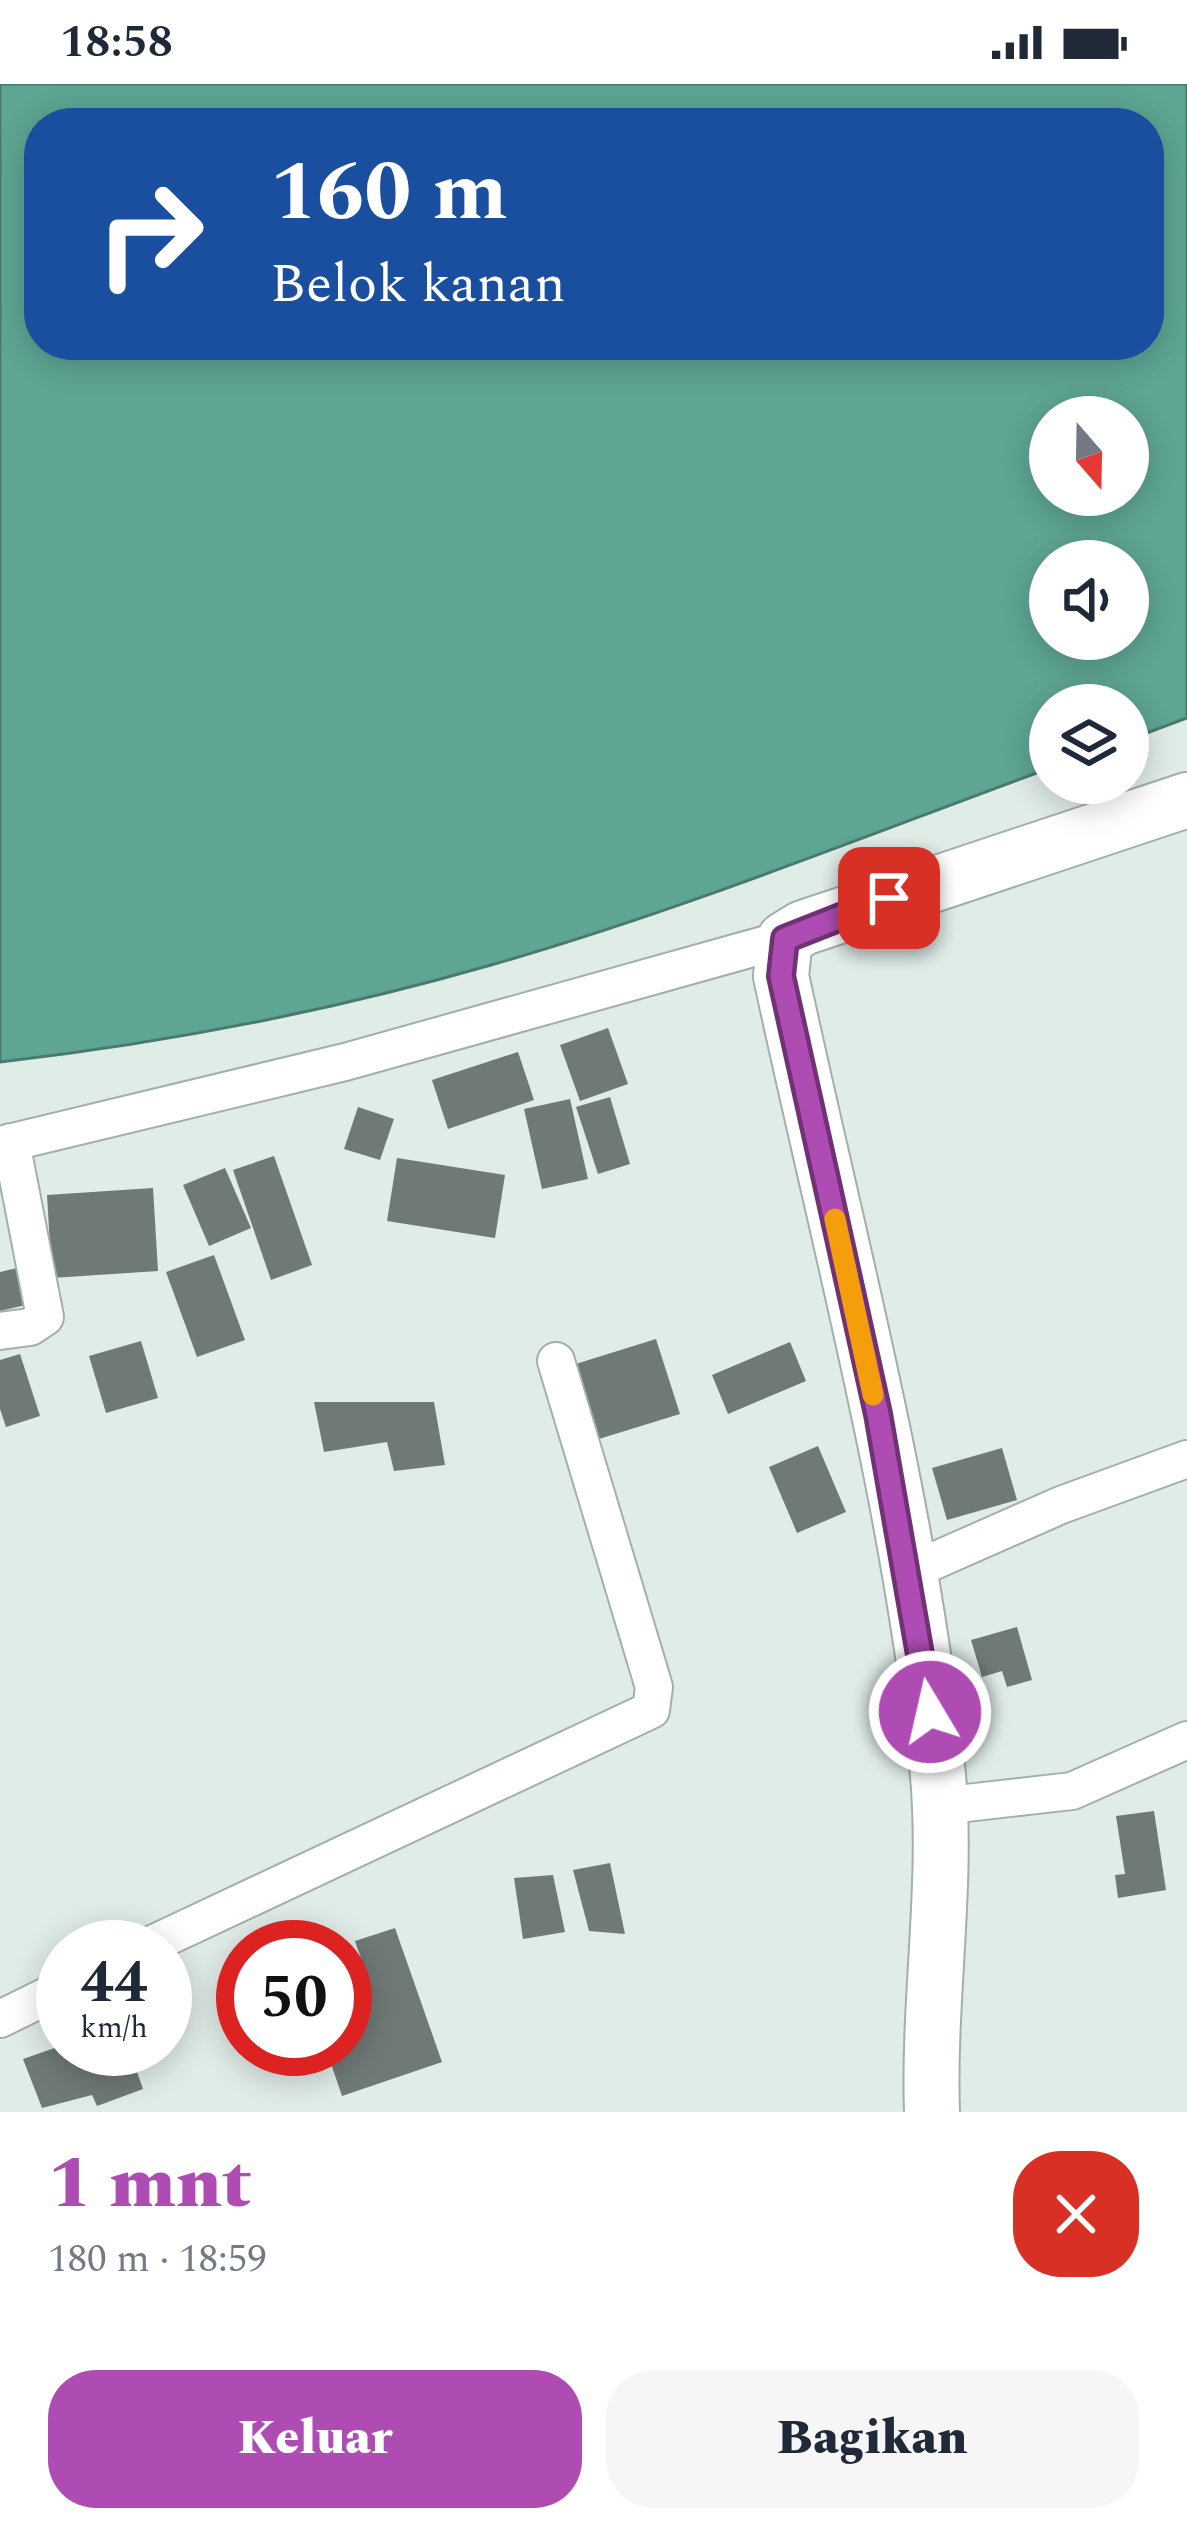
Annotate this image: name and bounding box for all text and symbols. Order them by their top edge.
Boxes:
text: 18:58 [60,8,173,77]
text: 160 m [270,129,508,257]
icon: right [72,156,228,312]
text: Belok kanan [270,244,566,326]
north arrow [1029,396,1149,516]
map controls [1029,396,1149,804]
button: sound [1029,540,1149,660]
button: layers [1029,684,1149,804]
pin [838,847,940,949]
icon: arrive [856,865,922,931]
position arrow [867,1649,993,1775]
speed limit sign: 50 [216,1920,372,2076]
text: 44 [80,1937,148,2029]
text: km/h [80,2005,148,2051]
text: 1 mnt [48,2130,251,2239]
button: close [1013,2151,1139,2277]
text: 180 m · 18:59 [48,2230,267,2289]
button: Keluar [48,2370,582,2508]
button: Bagikan [606,2370,1139,2508]

